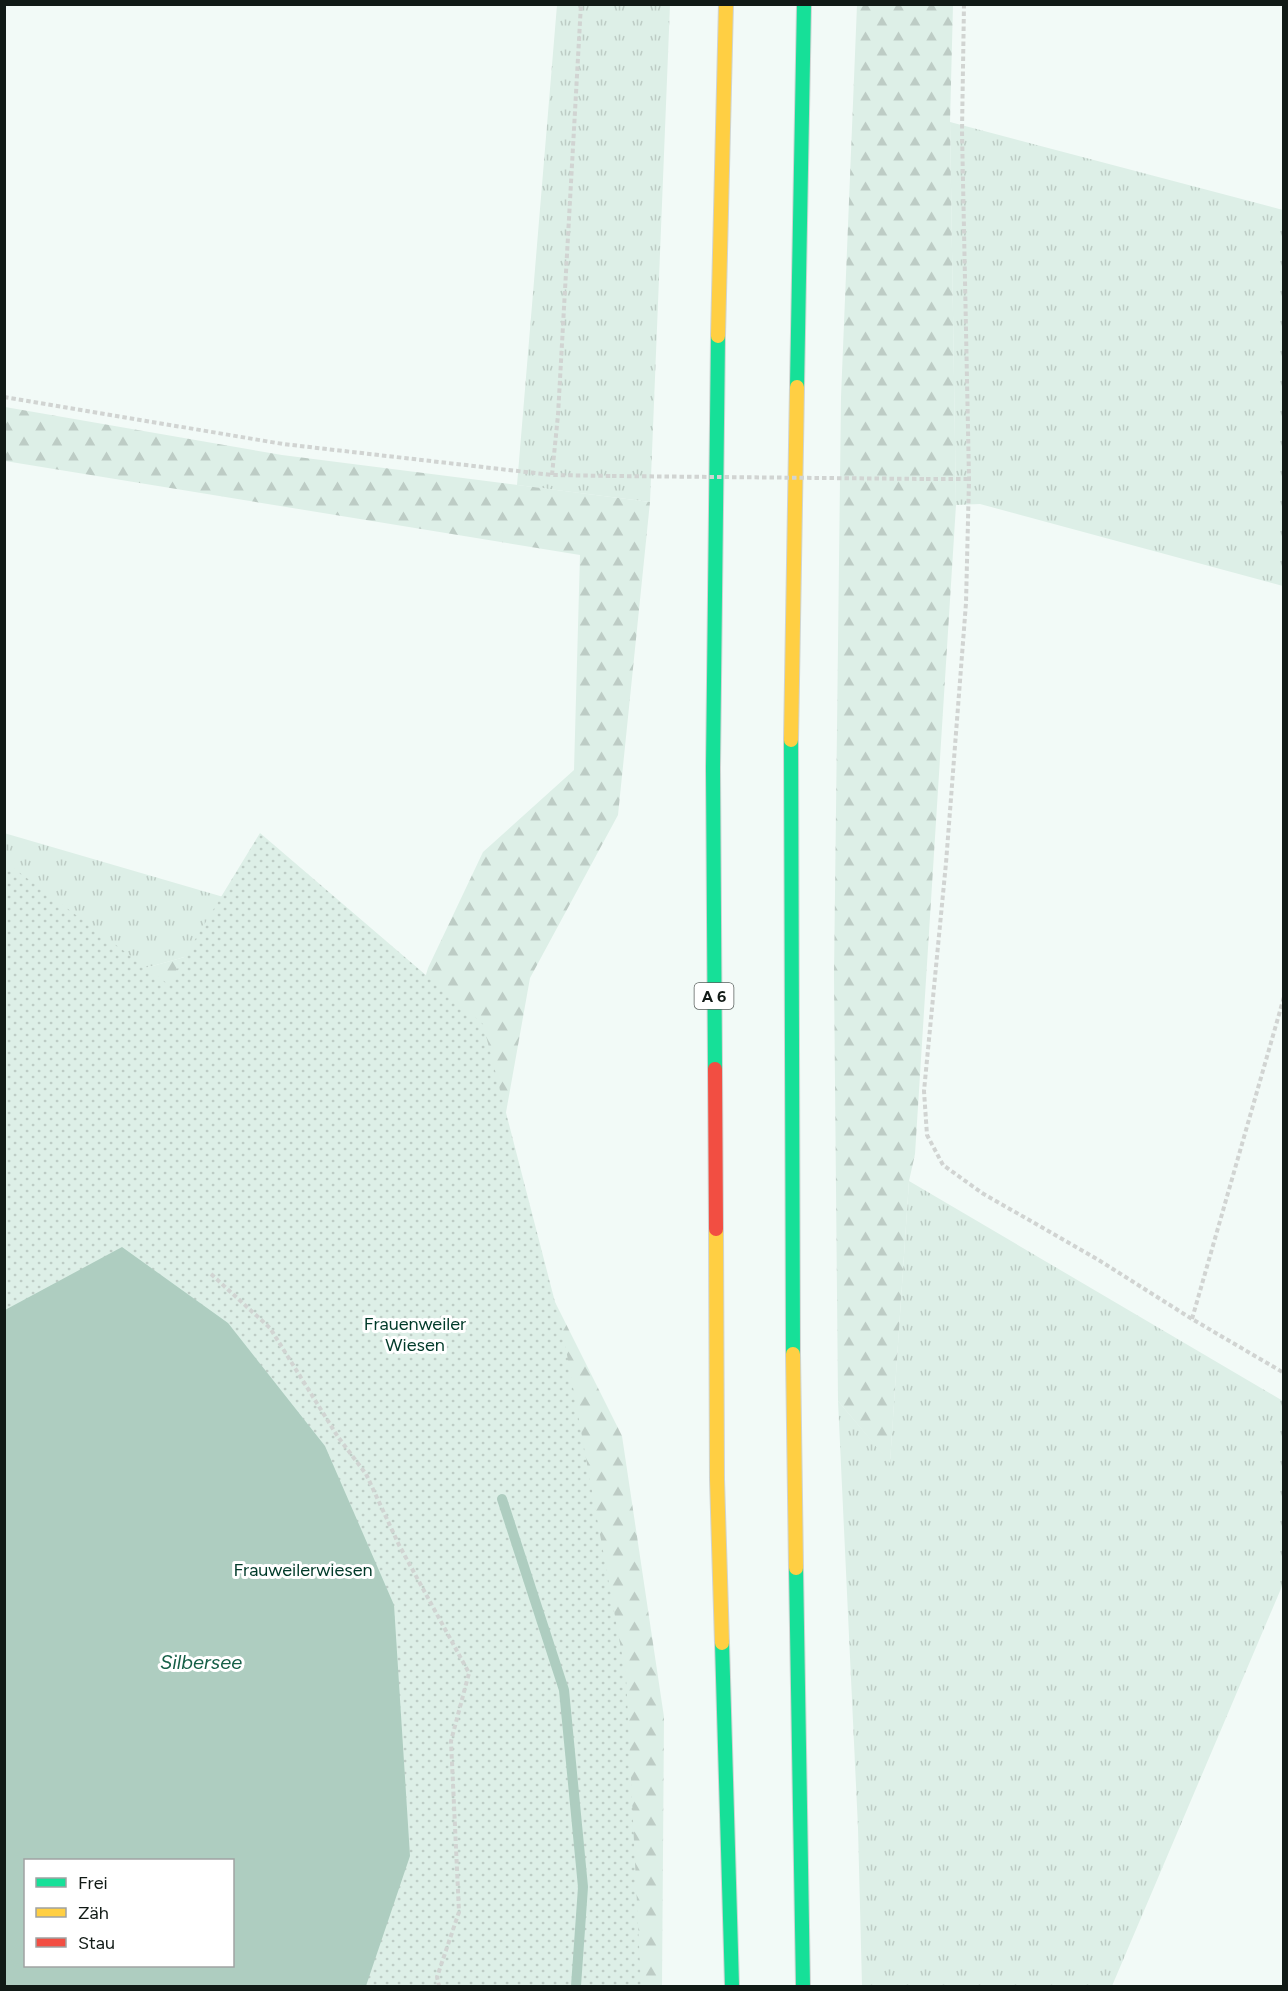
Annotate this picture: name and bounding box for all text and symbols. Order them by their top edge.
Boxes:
road number: A 6 [694,983,734,1009]
park label: Frauenweiler Wiesen [364,1313,466,1356]
park label: Frauweilerwiesen [233,1559,373,1581]
water label: Silbersee [160,1650,242,1674]
legend [24,1859,234,1967]
text: Frei [78,1872,108,1894]
text: Zäh [78,1902,109,1924]
text: Stau [78,1932,115,1954]

